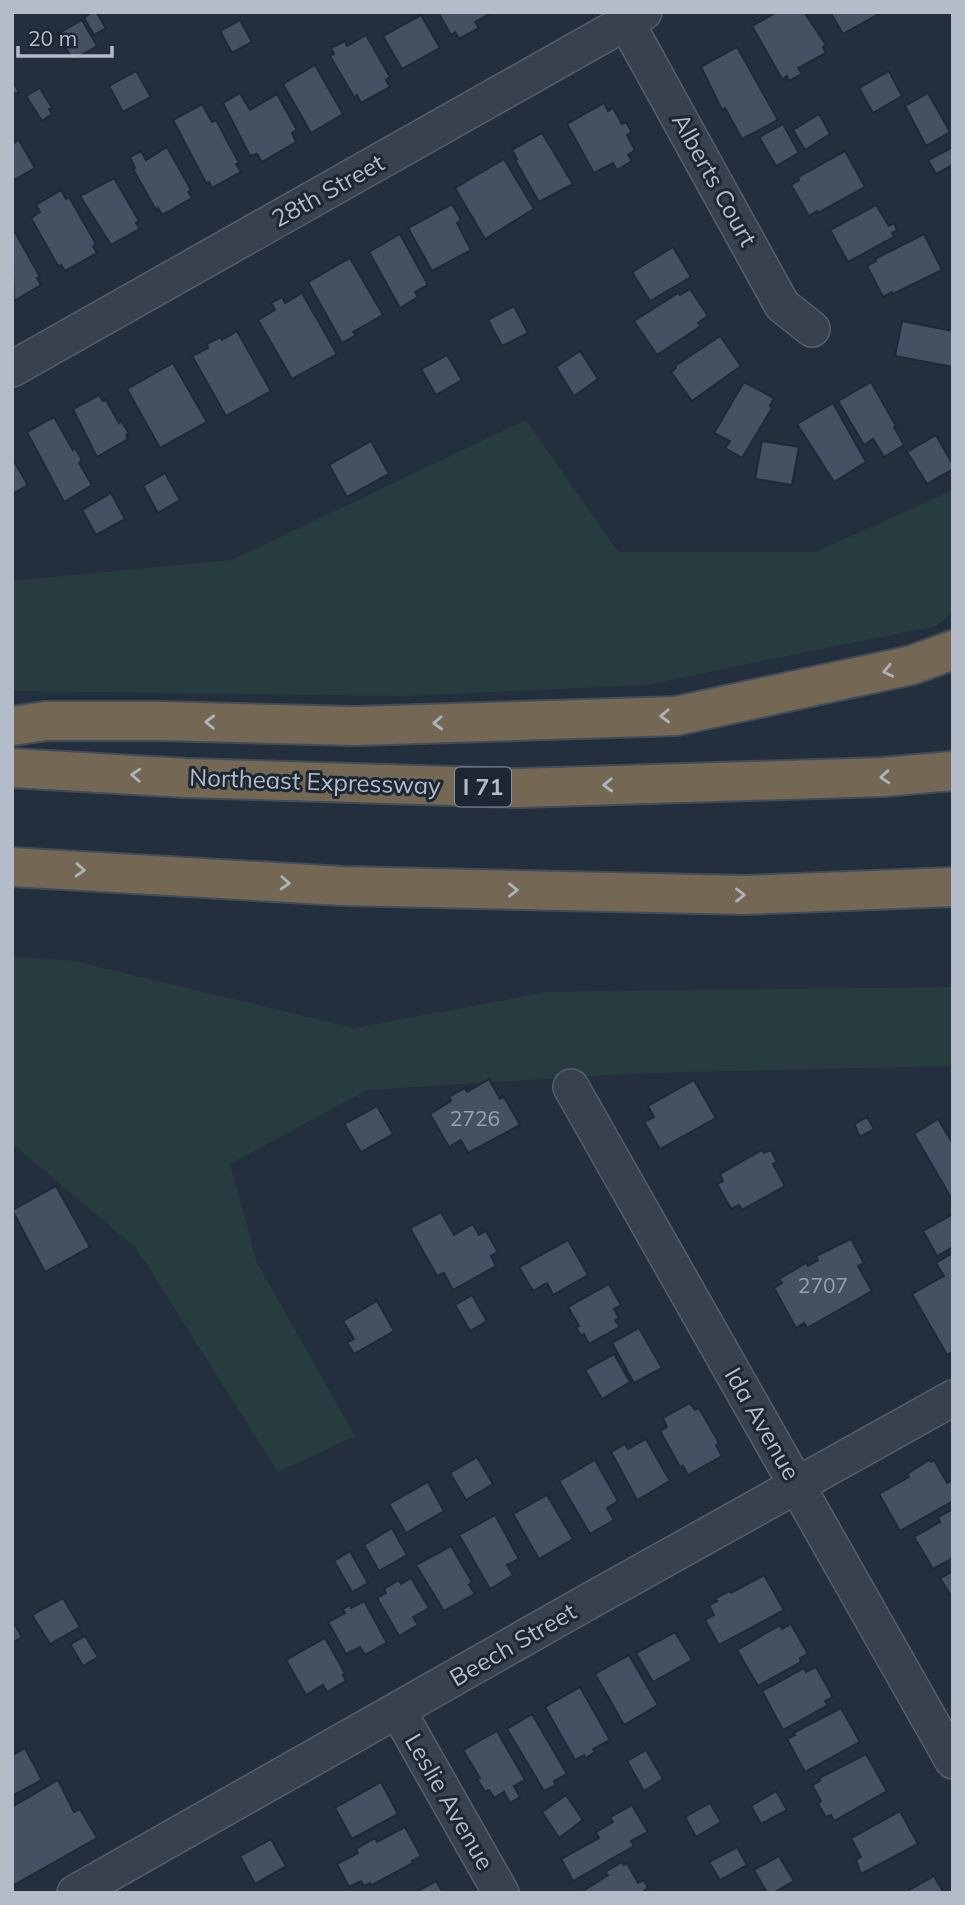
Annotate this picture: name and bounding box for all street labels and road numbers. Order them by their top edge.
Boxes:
street label: Alberts Court [666,108,764,251]
street label: 28th Street [266,147,389,233]
street label: Northeast Expressway [189,762,441,800]
road number: I 71 [455,768,511,806]
street label: Ida Avenue [719,1362,807,1485]
street label: Beech Street [444,1596,581,1692]
street label: Leslie Avenue [399,1728,501,1875]

